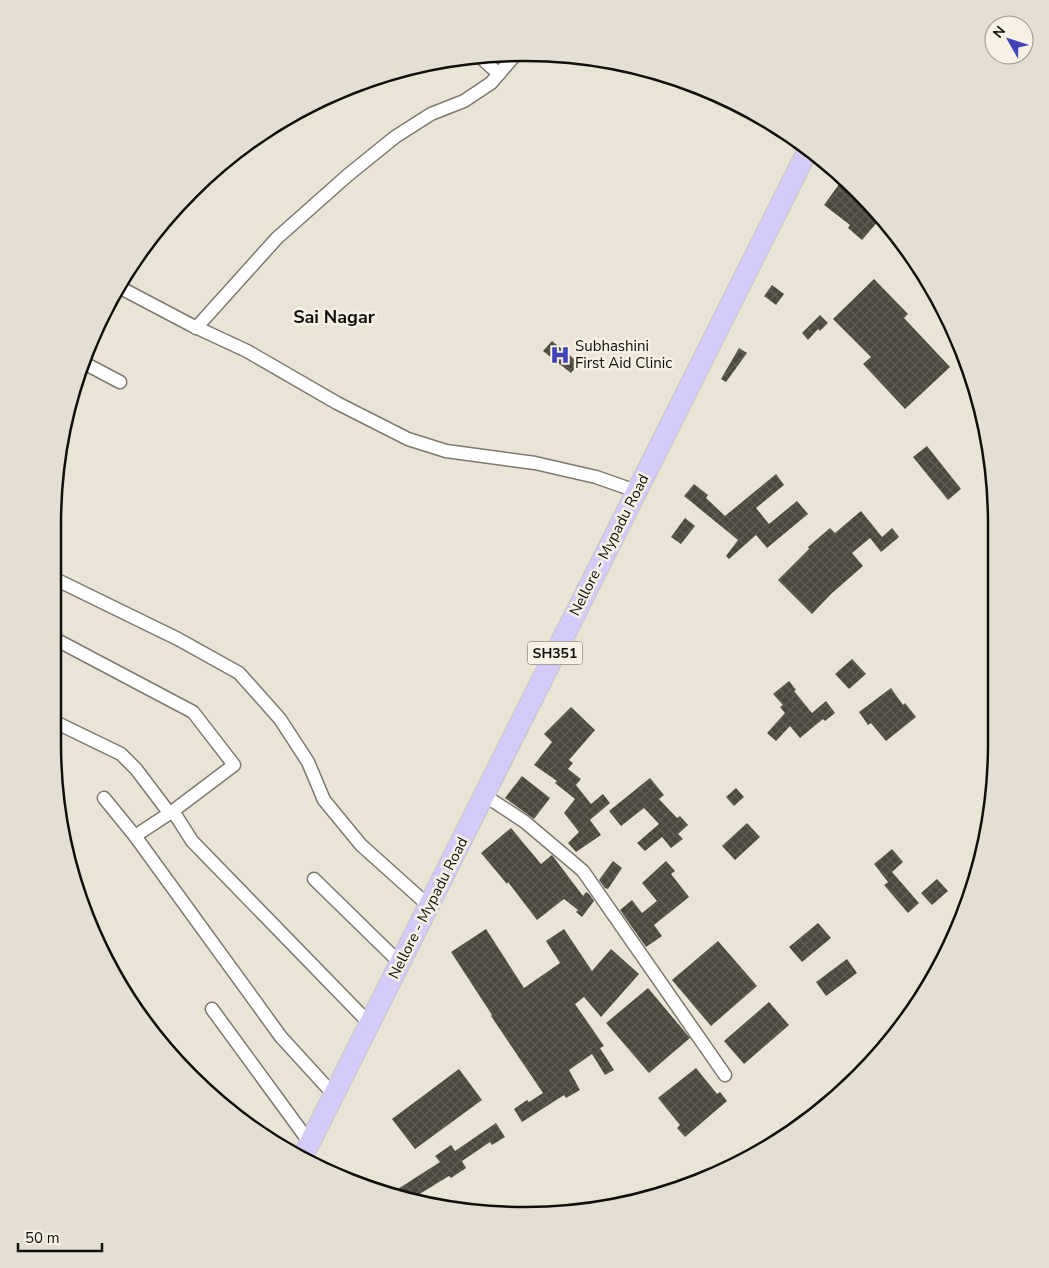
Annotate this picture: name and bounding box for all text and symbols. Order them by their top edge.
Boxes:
north arrow [984,15,1034,65]
text: N [989,22,1010,42]
district label: Sai Nagar [293,305,375,329]
place label: Subhashini First Aid Clinic [575,336,672,373]
hospital icon: Subhashini First Aid Clinic [549,344,571,366]
street label: Nellore - Mypadu Road [565,471,653,619]
road number: SH351 [528,641,582,664]
street label: Nellore - Mypadu Road [384,834,472,982]
scale bar [18,1220,101,1252]
text: 50 m [25,1228,60,1248]

